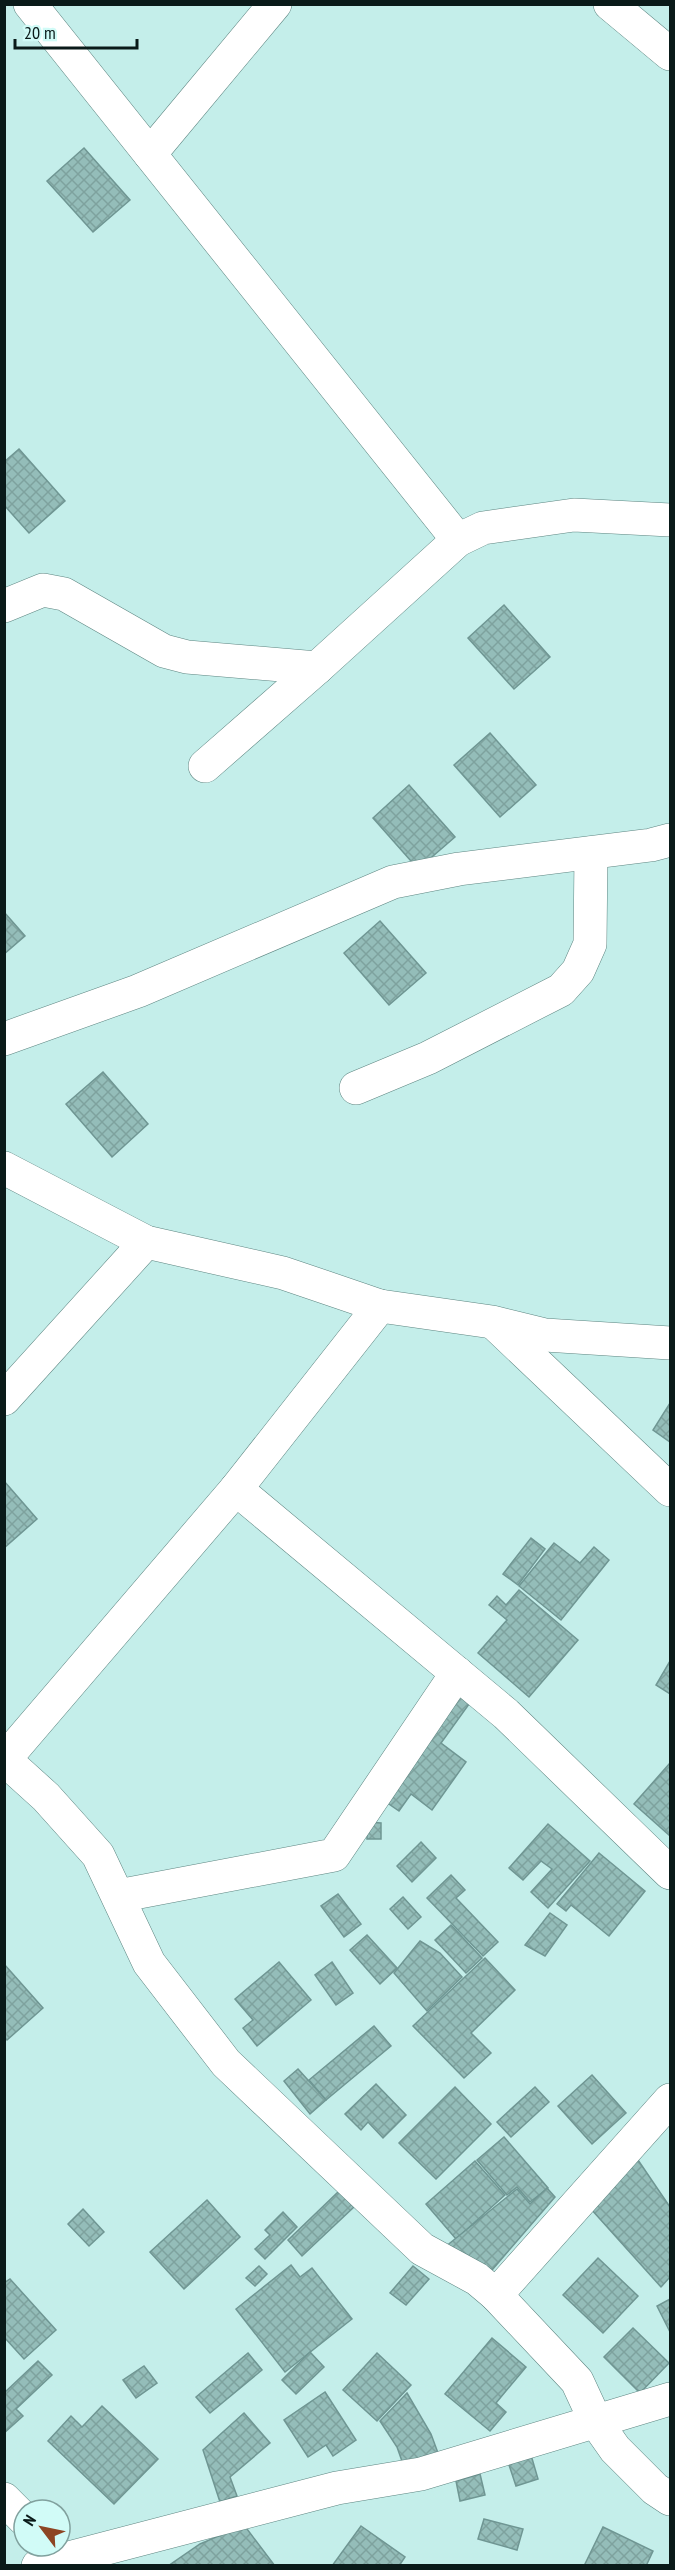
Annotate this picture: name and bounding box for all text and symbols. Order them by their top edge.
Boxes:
scale bar [15,12,136,50]
text: 20 m [24,21,56,44]
north arrow [12,2498,72,2558]
text: N [19,2511,40,2529]

